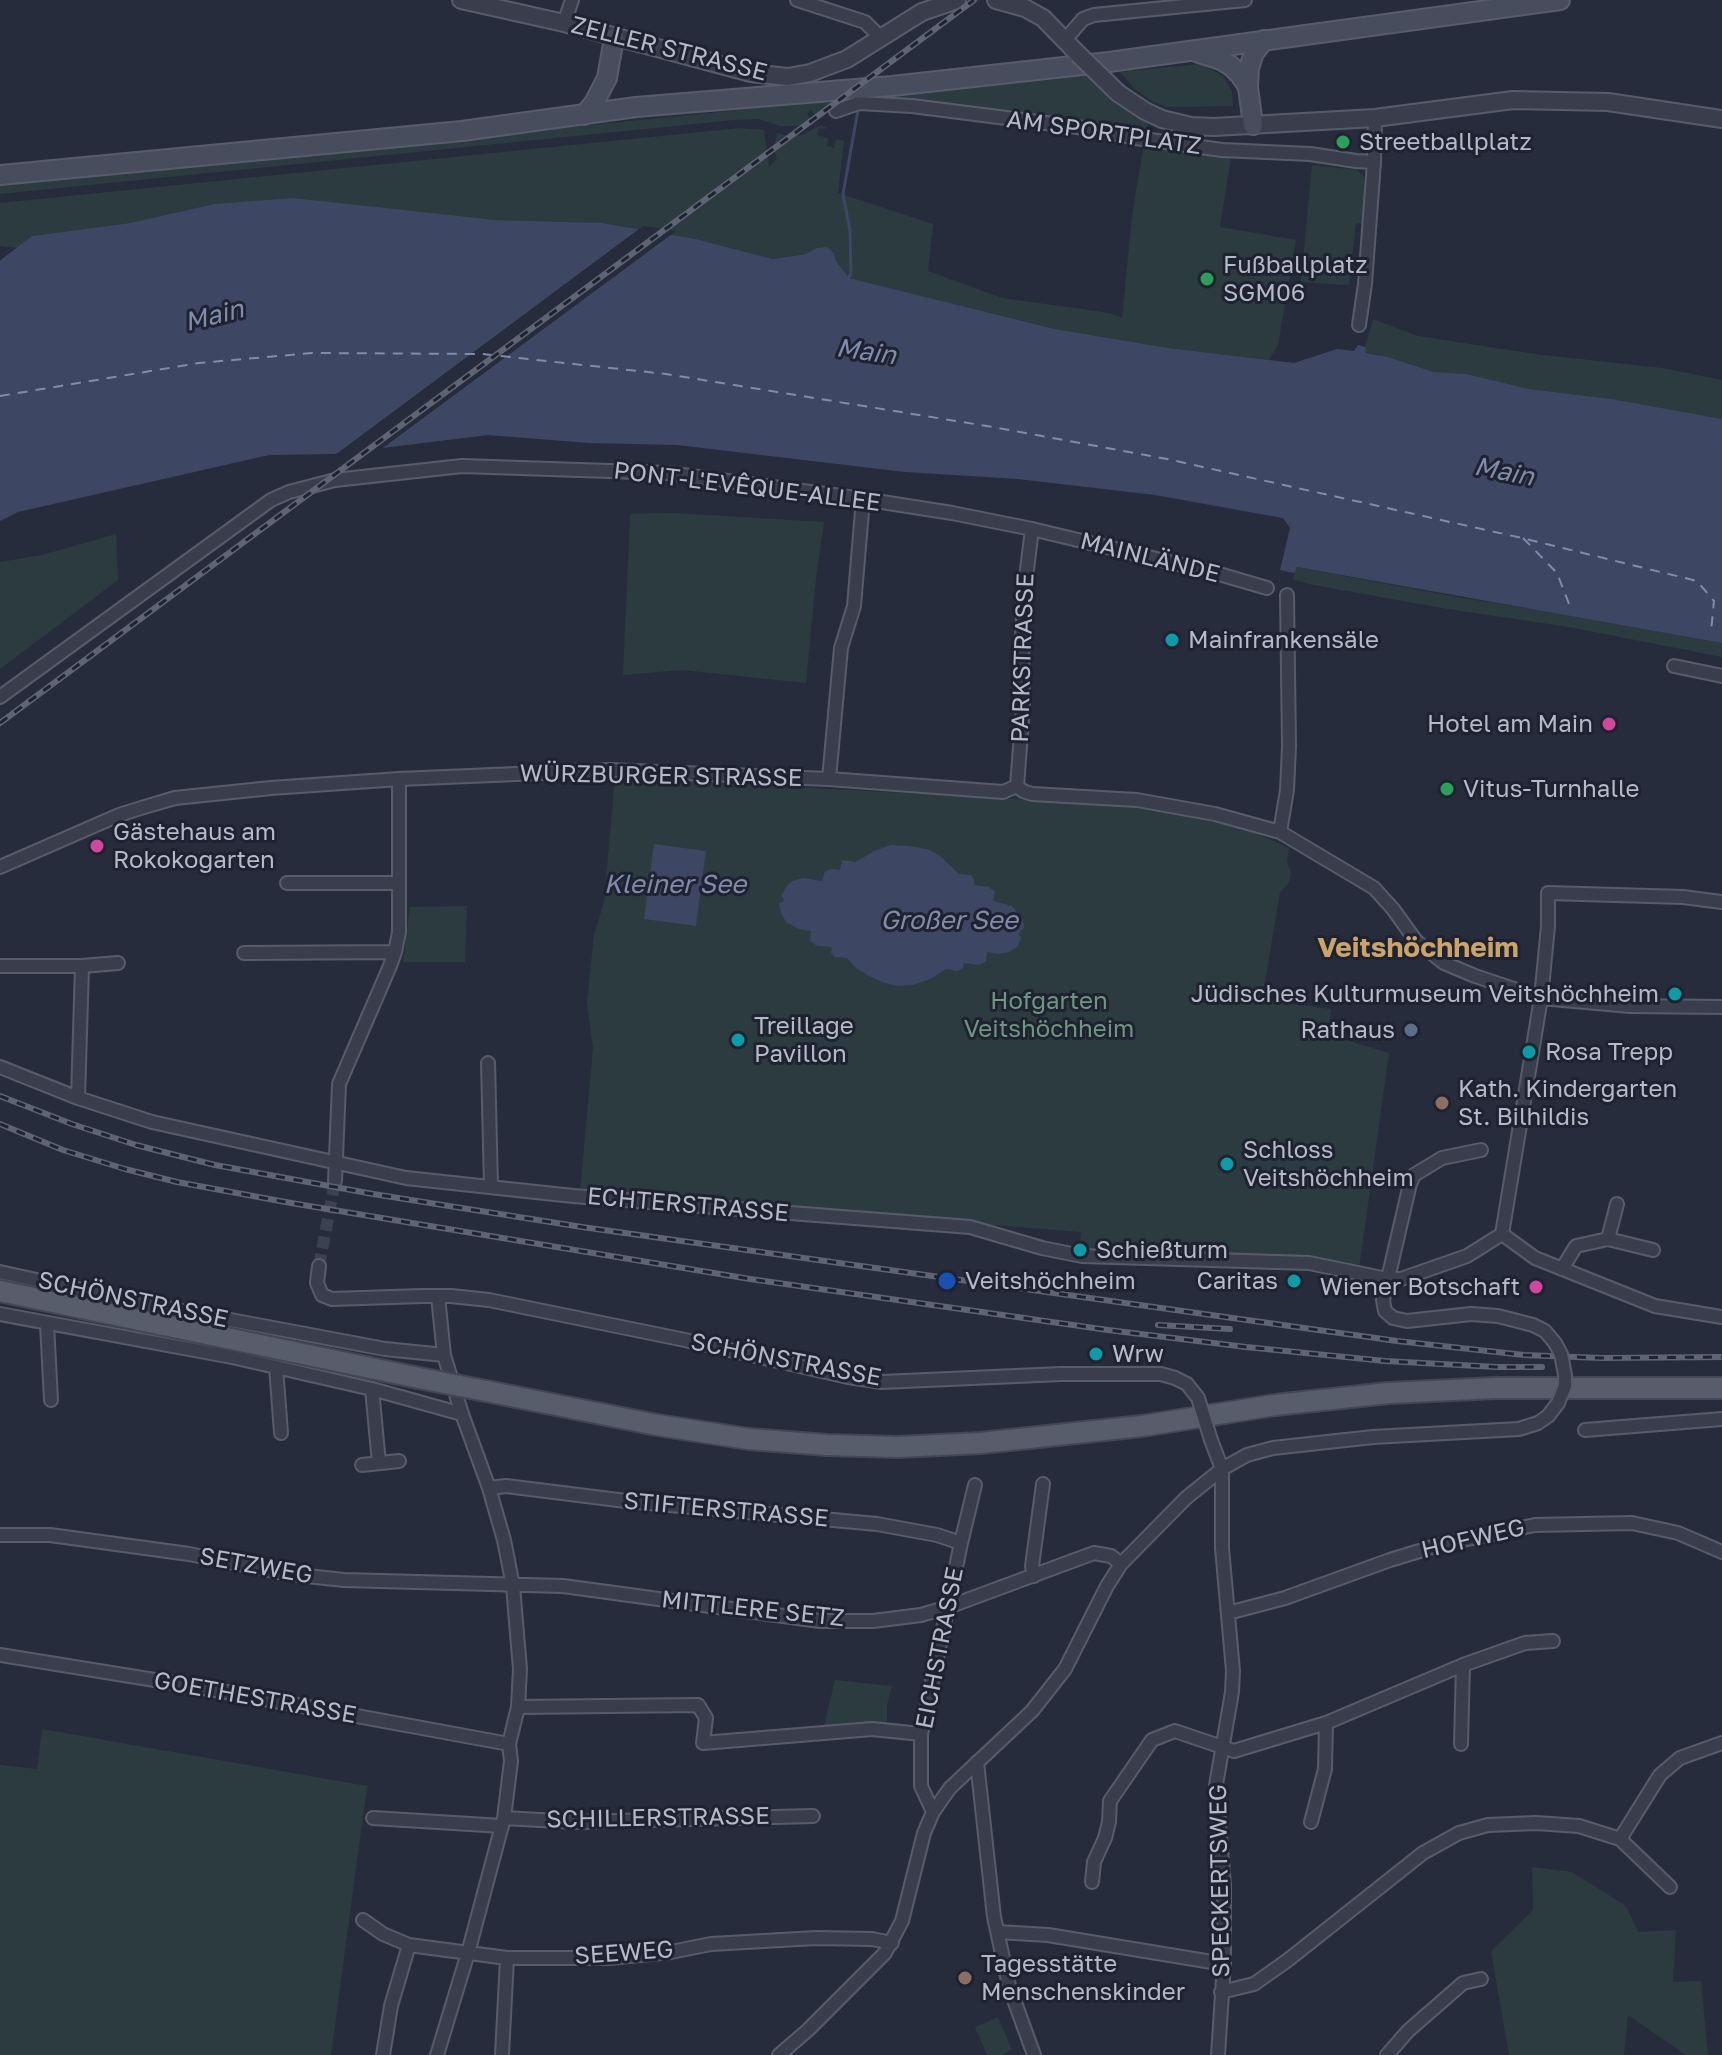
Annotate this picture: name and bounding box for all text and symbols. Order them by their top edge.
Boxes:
street label: ZELLER STRASSE [568,11,770,87]
street label: AM SPORTPLATZ [1005,105,1203,161]
place label: Streetballplatz [1359,128,1532,156]
marker: Streetballplatz [1334,133,1352,151]
place label: Fußballplatz SGM06 [1223,251,1367,307]
marker: Fußballplatz SGM06 [1198,270,1216,288]
water label: Main [181,294,247,338]
water label: Main [834,332,898,372]
water label: Main [1472,451,1536,493]
street label: PONT-L'EVÊQUE-ALLEE [612,456,882,518]
street label: MAINLÄNDE [1077,527,1223,589]
street label: PARKSTRASSE [1006,573,1040,743]
place label: Mainfrankensäle [1188,626,1379,654]
marker: Mainfrankensäle [1163,631,1181,649]
place label: Hotel am Main [1427,710,1593,738]
marker: Hotel am Main [1600,715,1618,733]
street label: WÜRZBURGER STRASSE [519,759,803,793]
place label: Vitus-Turnhalle [1463,775,1639,803]
marker: Vitus-Turnhalle [1438,780,1456,798]
place label: Gästehaus am Rokokogarten [113,818,276,874]
marker: Gästehaus am Rokokogarten [88,837,106,855]
water label: Kleiner See [604,869,746,901]
water label: Großer See [880,905,1018,937]
district label: Veitshöchheim [1317,931,1519,965]
place label: Jüdisches Kulturmuseum Veitshöchheim [1191,980,1659,1008]
marker: Jüdisches Kulturmuseum Veitshöchheim [1666,985,1684,1003]
park label: Hofgarten Veitshöchheim [964,987,1134,1043]
place label: Treillage Pavillon [754,1012,854,1068]
place label: Rathaus [1300,1016,1395,1044]
marker: Rathaus [1402,1021,1420,1039]
marker: Treillage Pavillon [729,1031,747,1049]
place label: Rosa Trepp [1545,1038,1673,1066]
marker: Rosa Trepp [1520,1043,1538,1061]
place label: Kath. Kindergarten St. Bilhildis [1458,1075,1677,1131]
marker: Kath. Kindergarten St. Bilhildis [1433,1094,1451,1112]
place label: Schloss Veitshöchheim [1243,1136,1414,1192]
marker: Schloss Veitshöchheim [1218,1155,1236,1173]
street label: ECHTERSTRASSE [586,1182,790,1228]
place label: Schießturm [1096,1236,1228,1264]
marker: Schießturm [1071,1241,1089,1259]
street label: SCHÖNSTRASSE [35,1266,231,1334]
place label: Veitshöchheim [965,1267,1136,1295]
place label: Caritas [1196,1267,1278,1295]
marker: Veitshöchheim [936,1270,958,1292]
marker: Caritas [1285,1272,1303,1290]
place label: Wiener Botschaft [1320,1273,1520,1301]
marker: Wiener Botschaft [1527,1278,1545,1296]
street label: SCHÖNSTRASSE [688,1327,884,1393]
place label: Wrw [1112,1340,1164,1368]
marker: Wrw [1087,1345,1105,1363]
street label: STIFTERSTRASSE [622,1487,830,1533]
street label: HOFWEG [1418,1513,1528,1565]
street label: SETZWEG [197,1542,315,1590]
street label: EICHSTRASSE [910,1565,970,1731]
street label: MITTLERE SETZ [660,1585,846,1633]
street label: GOETHESTRASSE [152,1666,358,1730]
street label: SPECKERTSWEG [1204,1784,1236,1978]
street label: SCHILLERSTRASSE [546,1802,770,1834]
street label: SEEWEG [574,1935,674,1971]
place label: Tagesstätte Menschenskinder [981,1950,1185,2006]
marker: Tagesstätte Menschenskinder [956,1969,974,1987]

